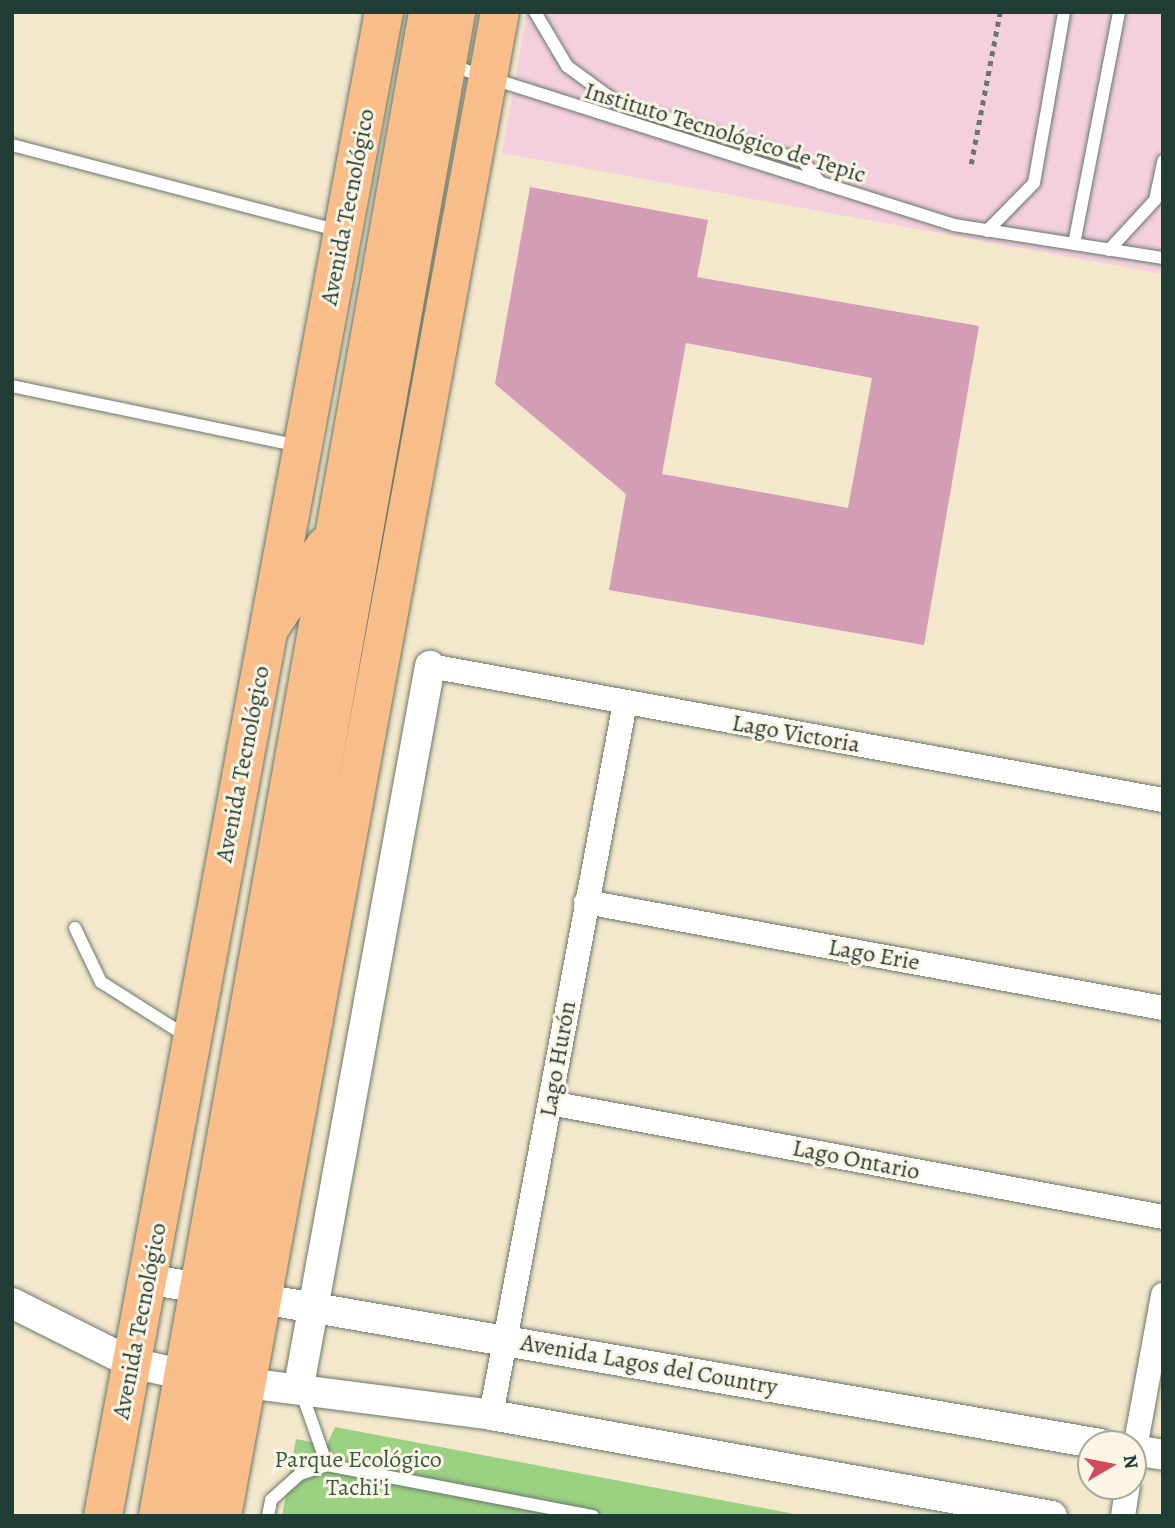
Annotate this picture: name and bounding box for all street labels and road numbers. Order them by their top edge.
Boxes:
street label: Instituto Tecnológico de Tepic [581,76,869,190]
street label: Avenida Tecnológico [315,106,381,308]
street label: Avenida Tecnológico [210,663,276,865]
street label: Lago Victoria [730,709,862,759]
street label: Lago Erie [826,933,922,977]
street label: Lago Hurón [534,999,582,1119]
street label: Lago Ontario [790,1134,922,1186]
street label: Avenida Tecnológico [107,1220,173,1422]
street label: Avenida Lagos del Country [518,1328,780,1402]

